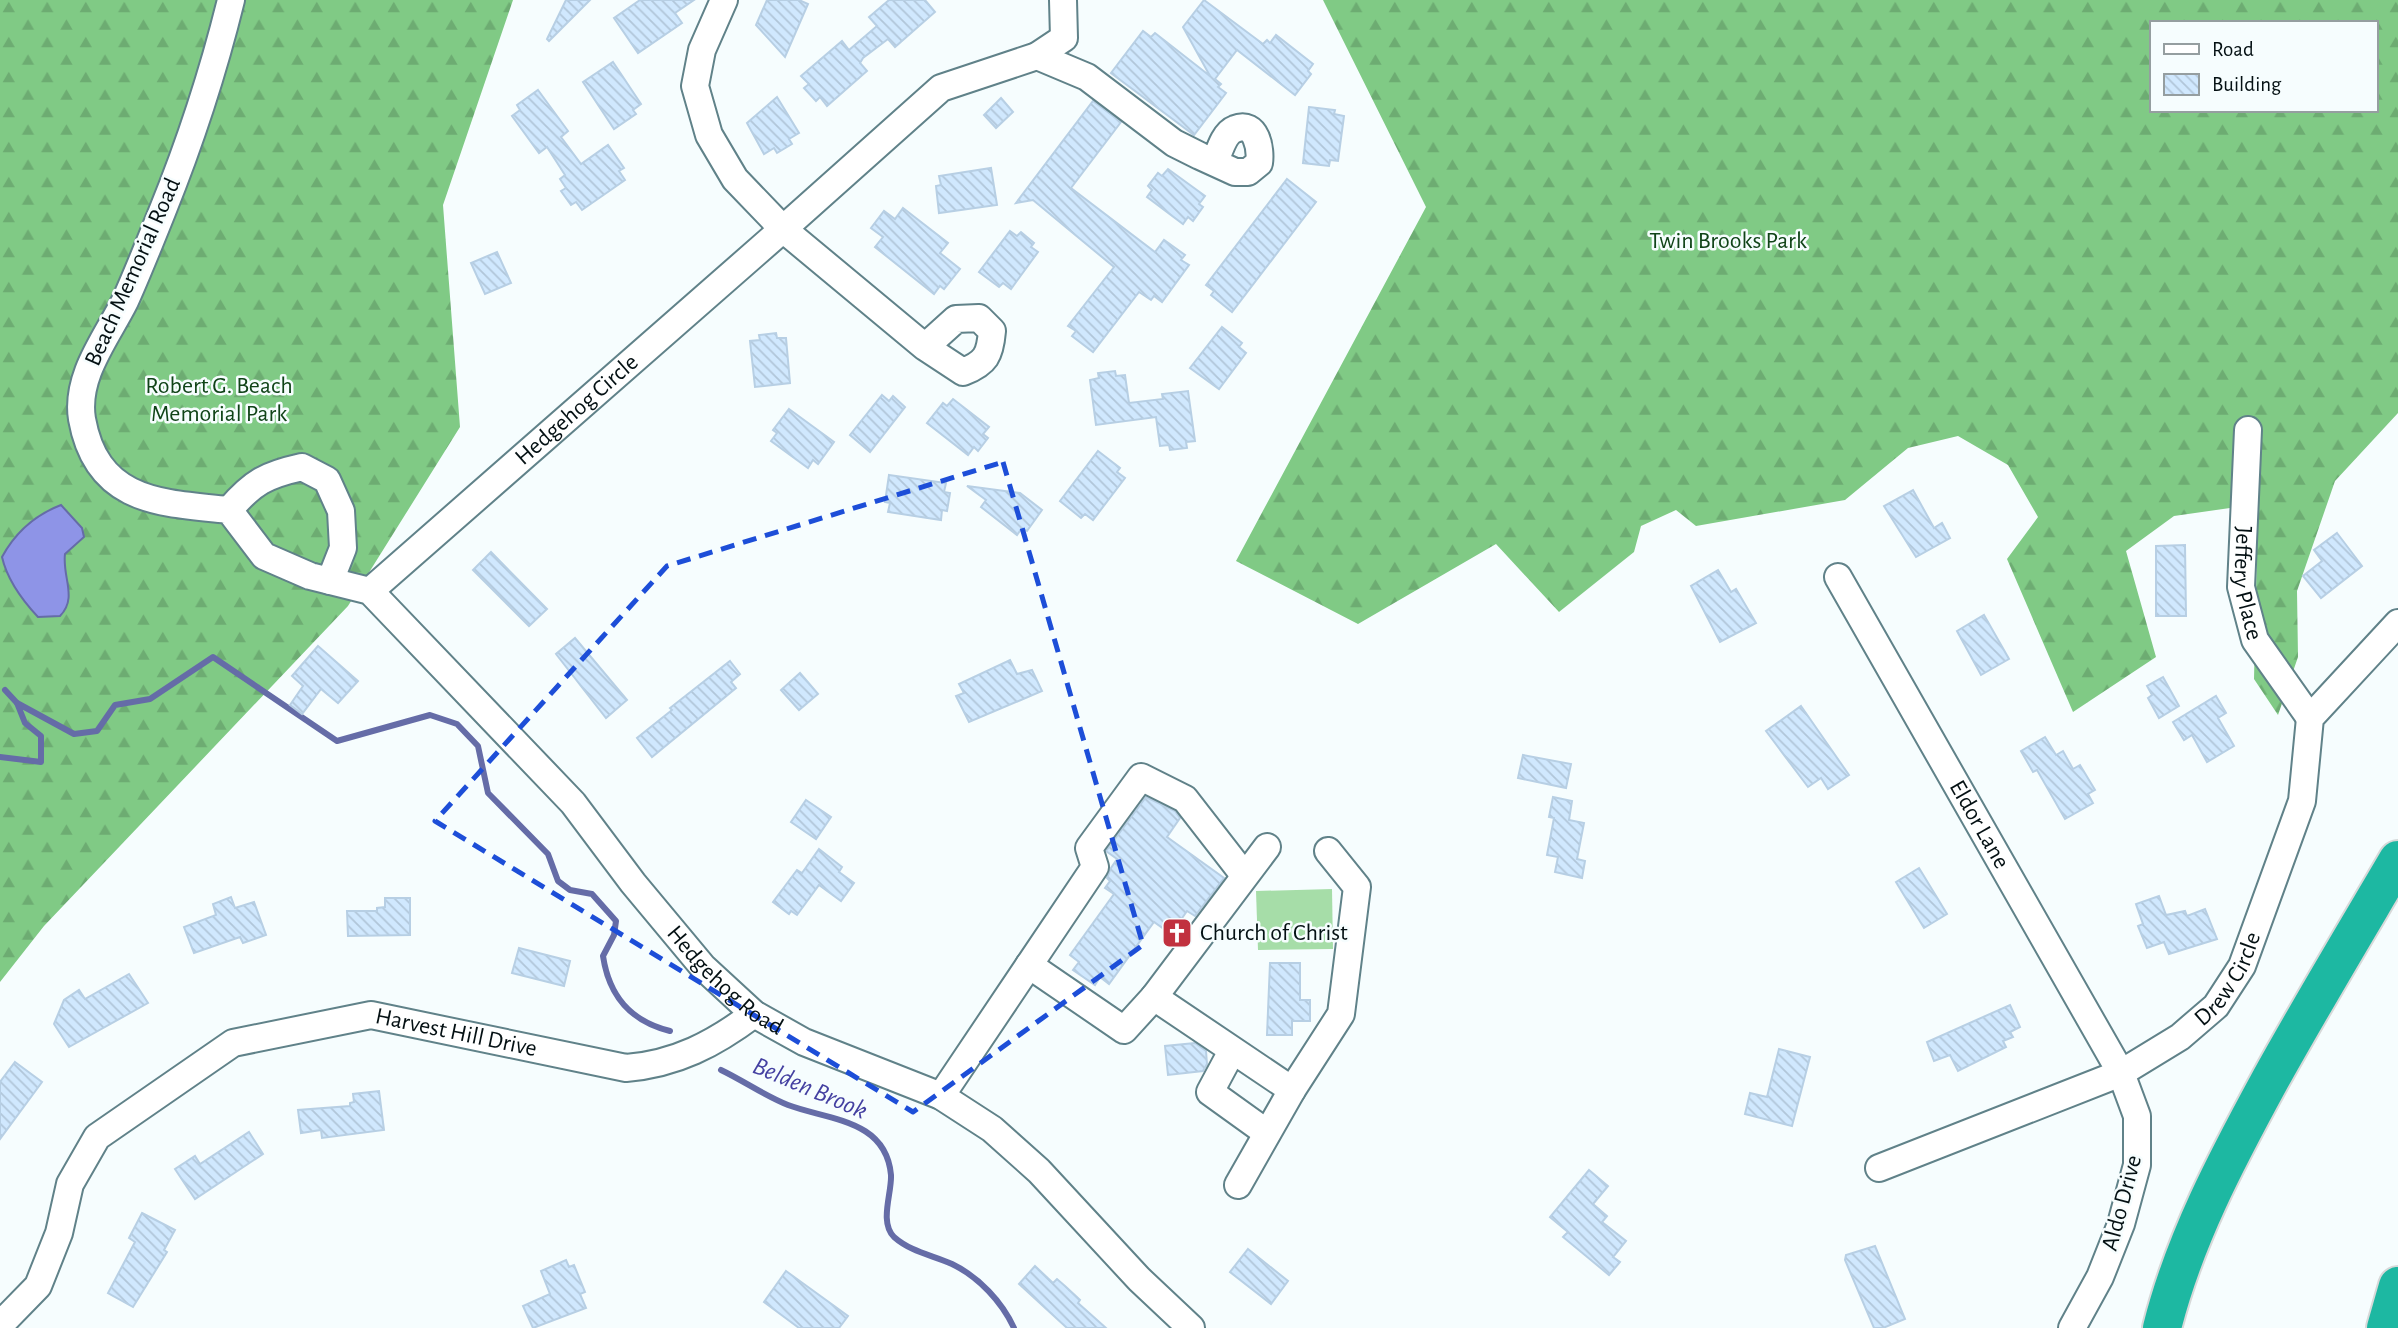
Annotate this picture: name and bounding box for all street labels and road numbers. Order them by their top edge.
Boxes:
street label: Beach Memorial Road [81,174,185,370]
street label: Hedgehog Circle [511,350,643,470]
street label: Jeffery Place [2229,526,2267,643]
street label: Eldor Lane [1945,776,2014,873]
street label: Hedgehog Road [662,921,787,1040]
street label: Drew Circle [2190,929,2265,1031]
street label: Harvest Hill Drive [373,1004,539,1061]
street label: Aldo Drive [2098,1153,2146,1253]

